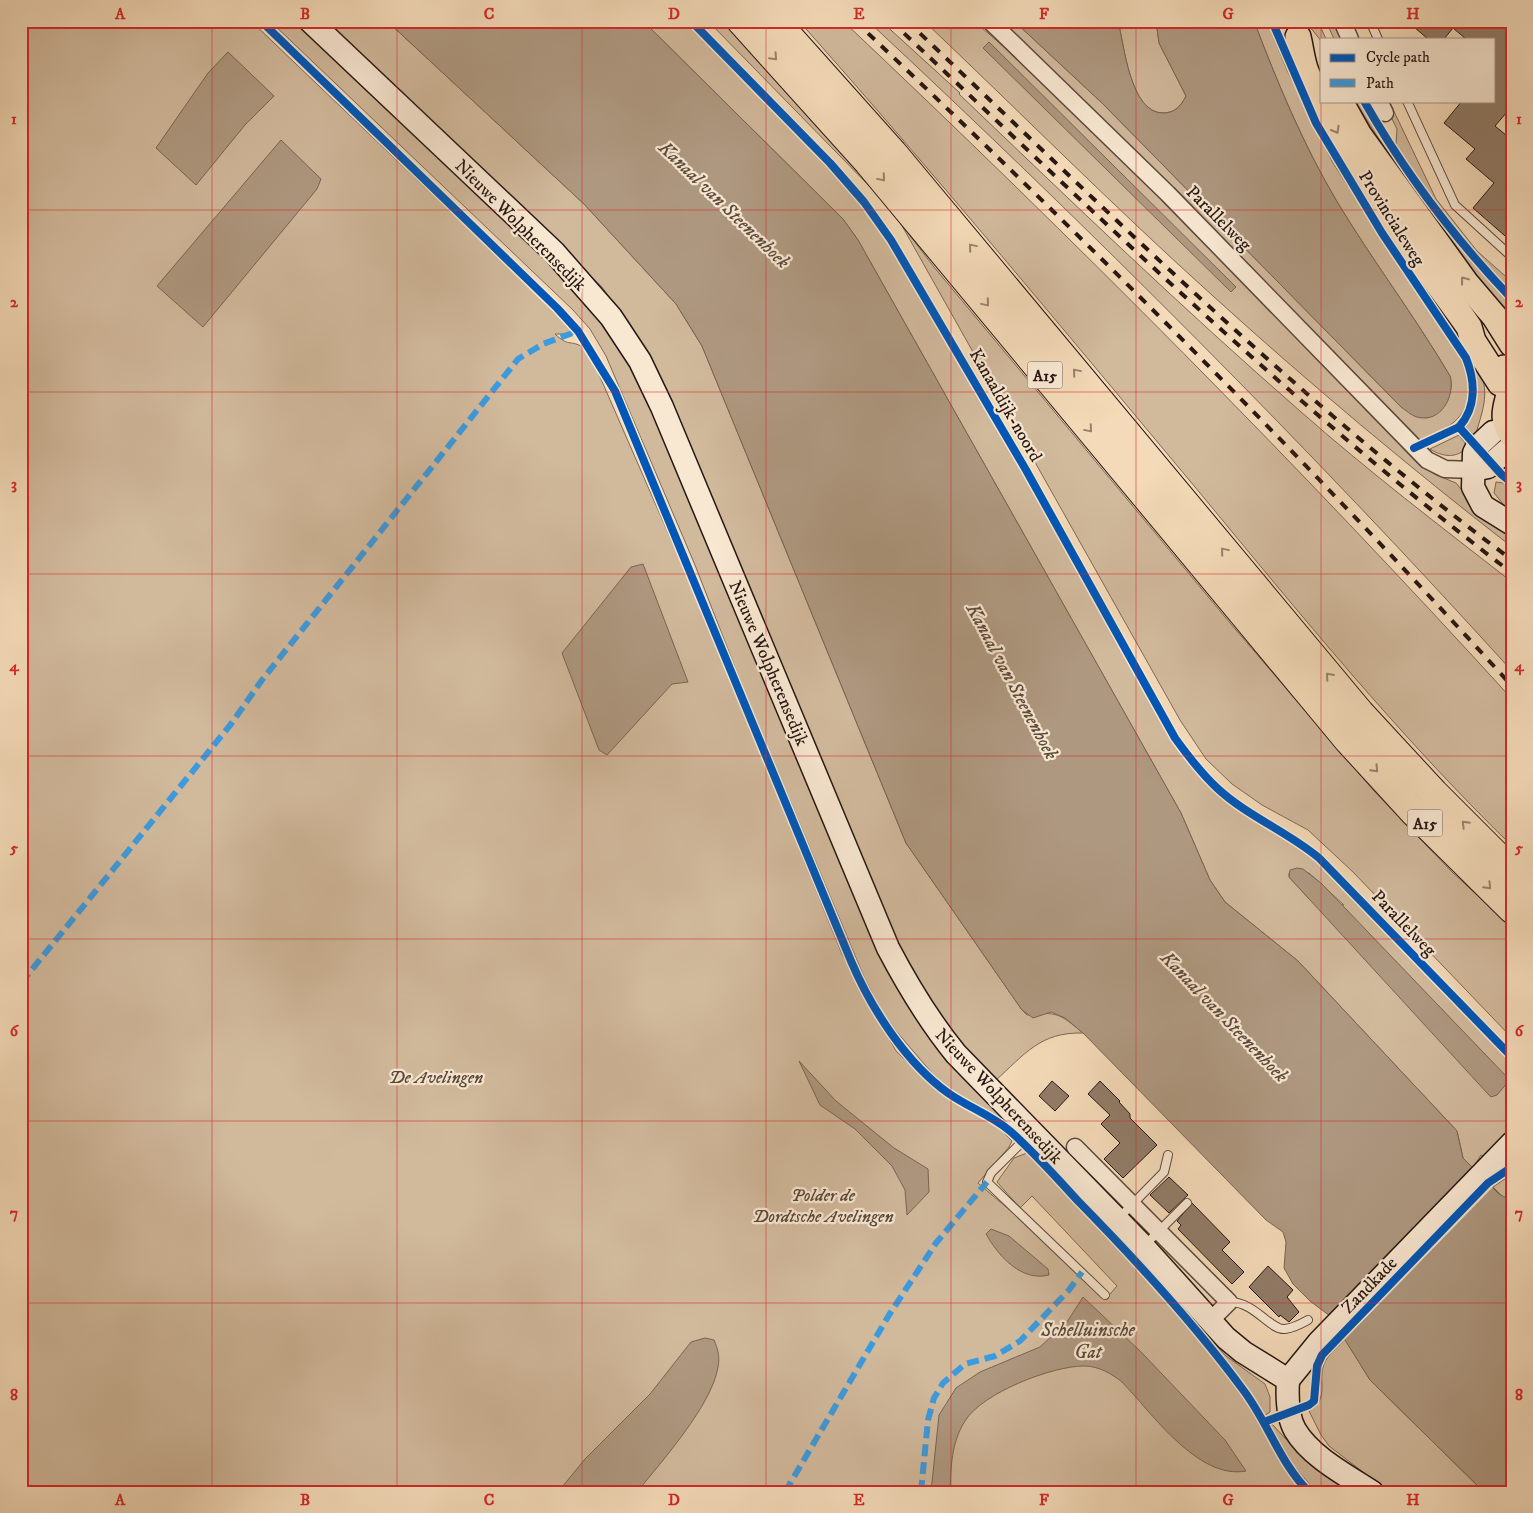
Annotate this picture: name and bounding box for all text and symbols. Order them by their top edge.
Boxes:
text: A [114,4,126,24]
text: B [300,4,310,24]
text: C [484,4,494,24]
text: D [668,4,680,24]
text: E [853,4,865,24]
text: F [1039,4,1049,24]
text: G [1222,4,1234,24]
text: H [1406,4,1420,24]
legend [1320,38,1496,102]
text: Cycle path [1366,48,1430,67]
one-way arrow [768,51,777,60]
text: Path [1366,74,1394,93]
text: 1 [11,109,17,129]
text: 1 [1516,109,1522,129]
one-way arrow [1329,125,1339,134]
water label: Kanaal van Steenenhoek [653,136,794,274]
street label: Nieuwe Wolpherensedijk [450,155,591,296]
street label: Provincialeweg [1353,167,1429,270]
one-way arrow [876,173,885,182]
street label: Parallelweg [1181,181,1256,256]
one-way arrow [969,244,978,253]
one-way arrow [1461,277,1469,286]
text: 2 [10,292,19,312]
text: 2 [1515,292,1524,312]
one-way arrow [980,298,989,307]
street label: Kanaaldijk-noord [964,345,1046,466]
road number: A15 [1028,362,1062,388]
one-way arrow [1073,369,1081,378]
one-way arrow [1084,423,1093,432]
text: 3 [11,474,17,494]
text: 3 [1516,474,1522,494]
one-way arrow [1222,548,1230,557]
street label: Nieuwe Wolpherensedijk [723,578,813,749]
water label: Kanaal van Steenenhoek [960,599,1063,764]
text: 4 [8,656,19,676]
text: 4 [1513,656,1524,676]
one-way arrow [1325,672,1334,681]
one-way arrow [1369,764,1378,773]
road number: A15 [1408,810,1442,836]
one-way arrow [1462,821,1471,830]
text: 5 [9,838,18,858]
text: 5 [1514,838,1523,858]
one-way arrow [1482,881,1491,890]
street label: Parallelweg [1366,886,1440,962]
water label: Kanaal van Steenenhoek [1155,946,1292,1087]
text: 6 [10,1021,20,1041]
text: 6 [1515,1021,1525,1041]
street label: Nieuwe Wolpherensedijk [930,1024,1067,1169]
park label: De Avelingen [389,1067,483,1089]
park label: Polder de Dordtsche Avelingen [752,1185,894,1228]
text: 7 [10,1203,18,1223]
text: 7 [1515,1203,1523,1223]
street label: Zandkade [1337,1253,1402,1319]
water label: Schelluinsche Gat [1040,1319,1135,1364]
text: 8 [10,1385,18,1405]
text: 8 [1515,1385,1523,1405]
text: A [114,1490,126,1510]
text: B [300,1490,310,1510]
text: C [484,1490,494,1510]
text: D [668,1490,680,1510]
text: E [853,1490,865,1510]
text: F [1039,1490,1049,1510]
text: G [1222,1490,1234,1510]
text: H [1406,1490,1420,1510]

